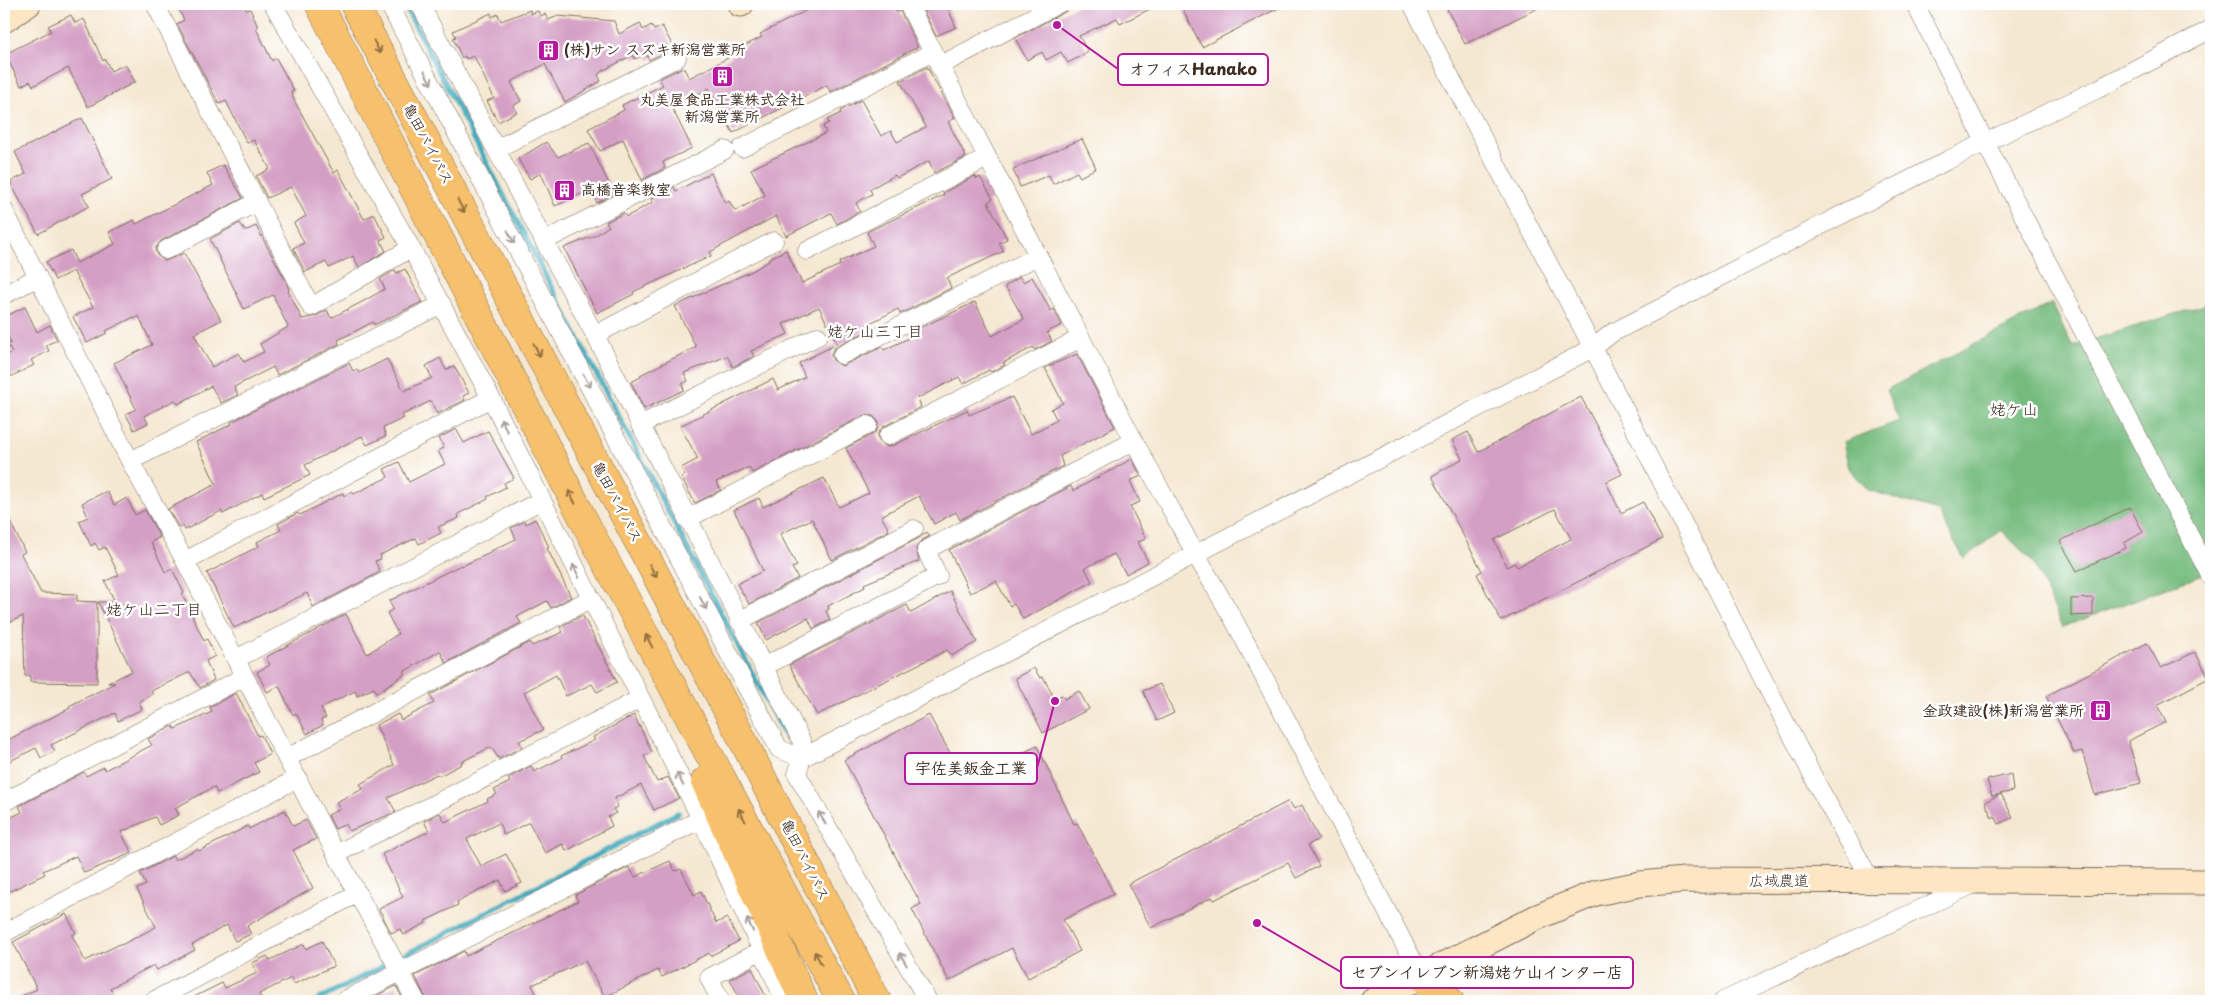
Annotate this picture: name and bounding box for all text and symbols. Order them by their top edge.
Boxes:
place label: (株)サン スズキ新潟営業所 [564,37,746,60]
building icon: (株)サン スズキ新潟営業所 [536,38,560,62]
one-way arrow [373,39,382,54]
callout: オフィスHanako [1118,54,1268,85]
text: オフィスHanako [1129,56,1258,80]
building icon: 丸美屋食品工業株式会社 新潟営業所 [710,65,734,89]
one-way arrow [424,70,433,85]
place label: 丸美屋食品工業株式会社 新潟営業所 [639,87,805,127]
street label: 亀田バイパス [398,98,461,188]
place label: 高橋音楽教室 [581,177,671,200]
building icon: 高橋音楽教室 [553,178,577,202]
one-way arrow [457,198,466,213]
one-way arrow [506,230,516,245]
district label: 姥ケ山三丁目 [827,318,923,342]
one-way arrow [532,342,542,357]
one-way arrow [582,374,592,389]
district label: 姥ケ山 [1990,396,2038,420]
one-way arrow [499,418,508,433]
street label: 亀田バイパス [587,456,650,546]
one-way arrow [567,490,576,505]
one-way arrow [649,563,658,578]
one-way arrow [571,564,580,579]
one-way arrow [699,595,708,610]
district label: 姥ケ山二丁目 [106,596,202,620]
one-way arrow [644,633,654,648]
place label: 金政建設(株)新潟営業所 [1923,698,2084,721]
building icon: 金政建設(株)新潟営業所 [2088,699,2112,723]
callout: 宇佐美鈑金工業 [905,753,1037,784]
text: 宇佐美鈑金工業 [915,755,1027,779]
one-way arrow [675,771,685,786]
one-way arrow [737,808,746,823]
one-way arrow [817,812,827,826]
street label: 亀田バイパス [776,814,837,905]
street label: 広域農道 [1749,868,1809,891]
one-way arrow [745,918,755,933]
one-way arrow [813,951,823,966]
one-way arrow [898,952,908,967]
callout: セブンイレブン新潟姥ケ山インター店 [1341,957,1633,988]
text: セブンイレブン新潟姥ケ山インター店 [1351,959,1623,983]

